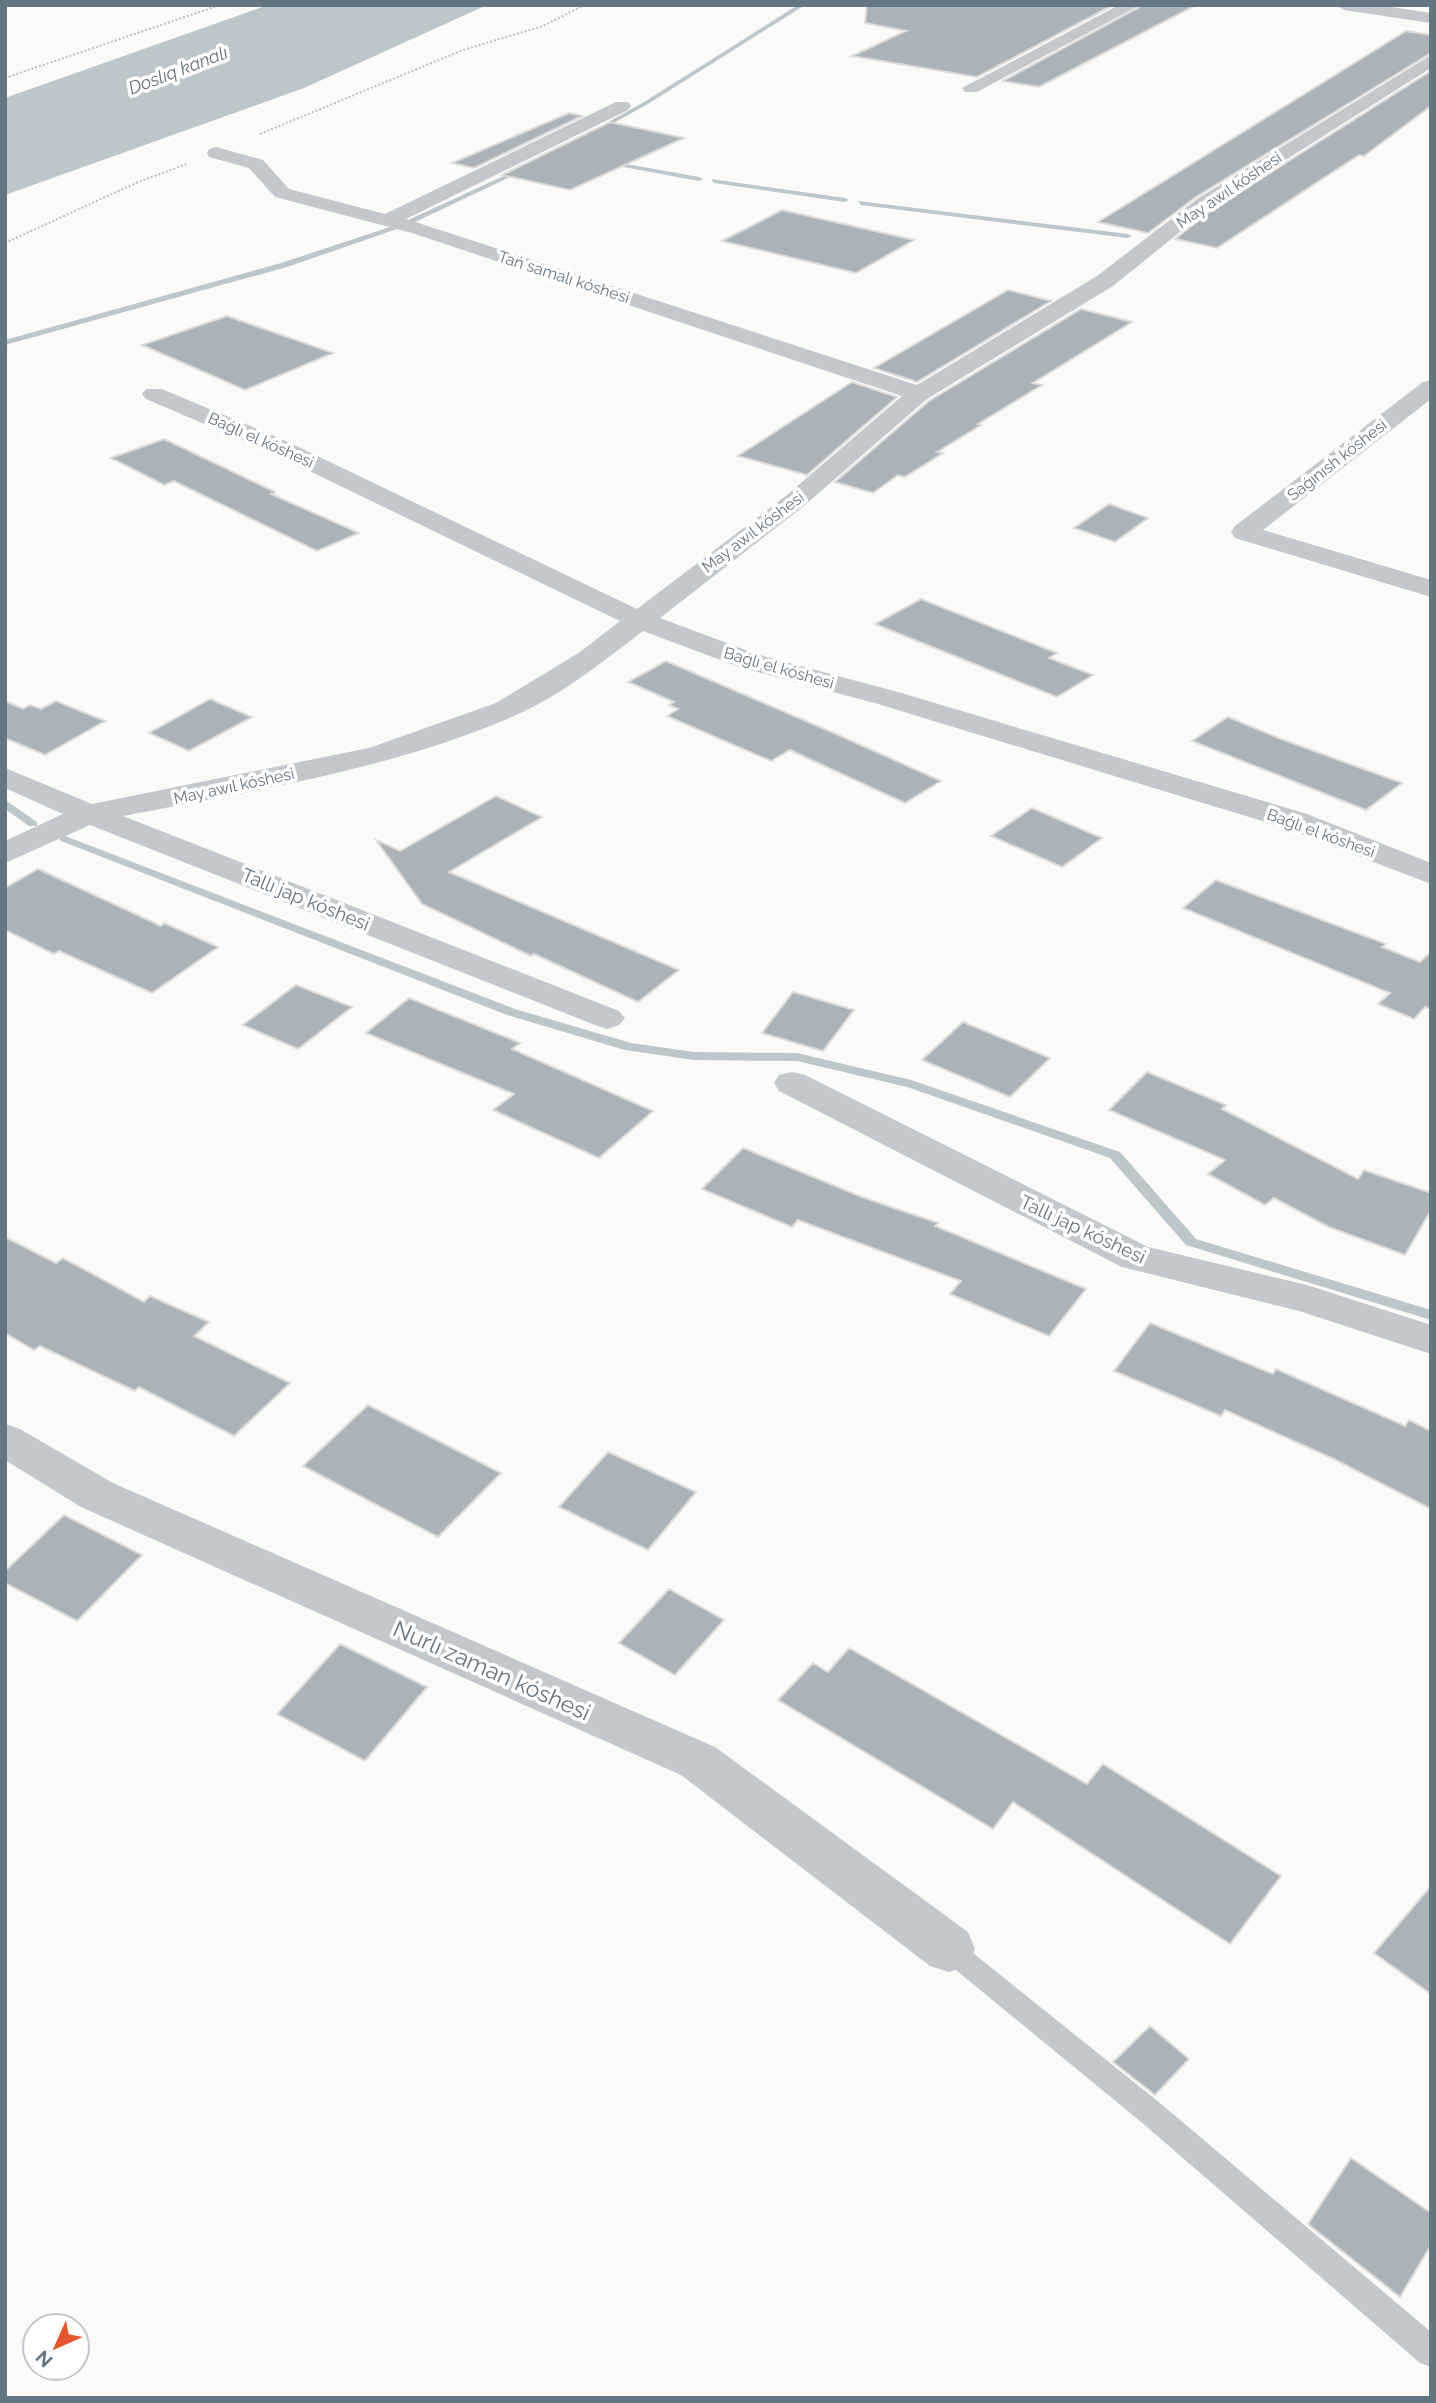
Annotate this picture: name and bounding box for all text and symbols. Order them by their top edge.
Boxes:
water label: Doslıq kanalı [125,41,231,99]
street label: May awıl kóshesi [1173,148,1285,232]
street label: Tań samalı kóshesi [496,247,632,307]
street label: Baǵlı el kóshesi [205,408,317,472]
street label: Saǵınısh kóshesi [1283,415,1391,505]
street label: May awıl kóshesi [698,487,808,577]
street label: Baǵlı el kóshesi [722,643,836,693]
street label: May awıl kóshesi [172,764,296,808]
street label: Baǵlı el kóshesi [1264,805,1378,861]
street label: Tallı jap kóshesi [239,863,373,935]
street label: Tallı jap kóshesi [1017,1190,1149,1268]
street label: Nurlı zaman kóshesi [389,1614,595,1726]
north arrow [21,2312,91,2382]
text: N [31,2346,57,2372]

